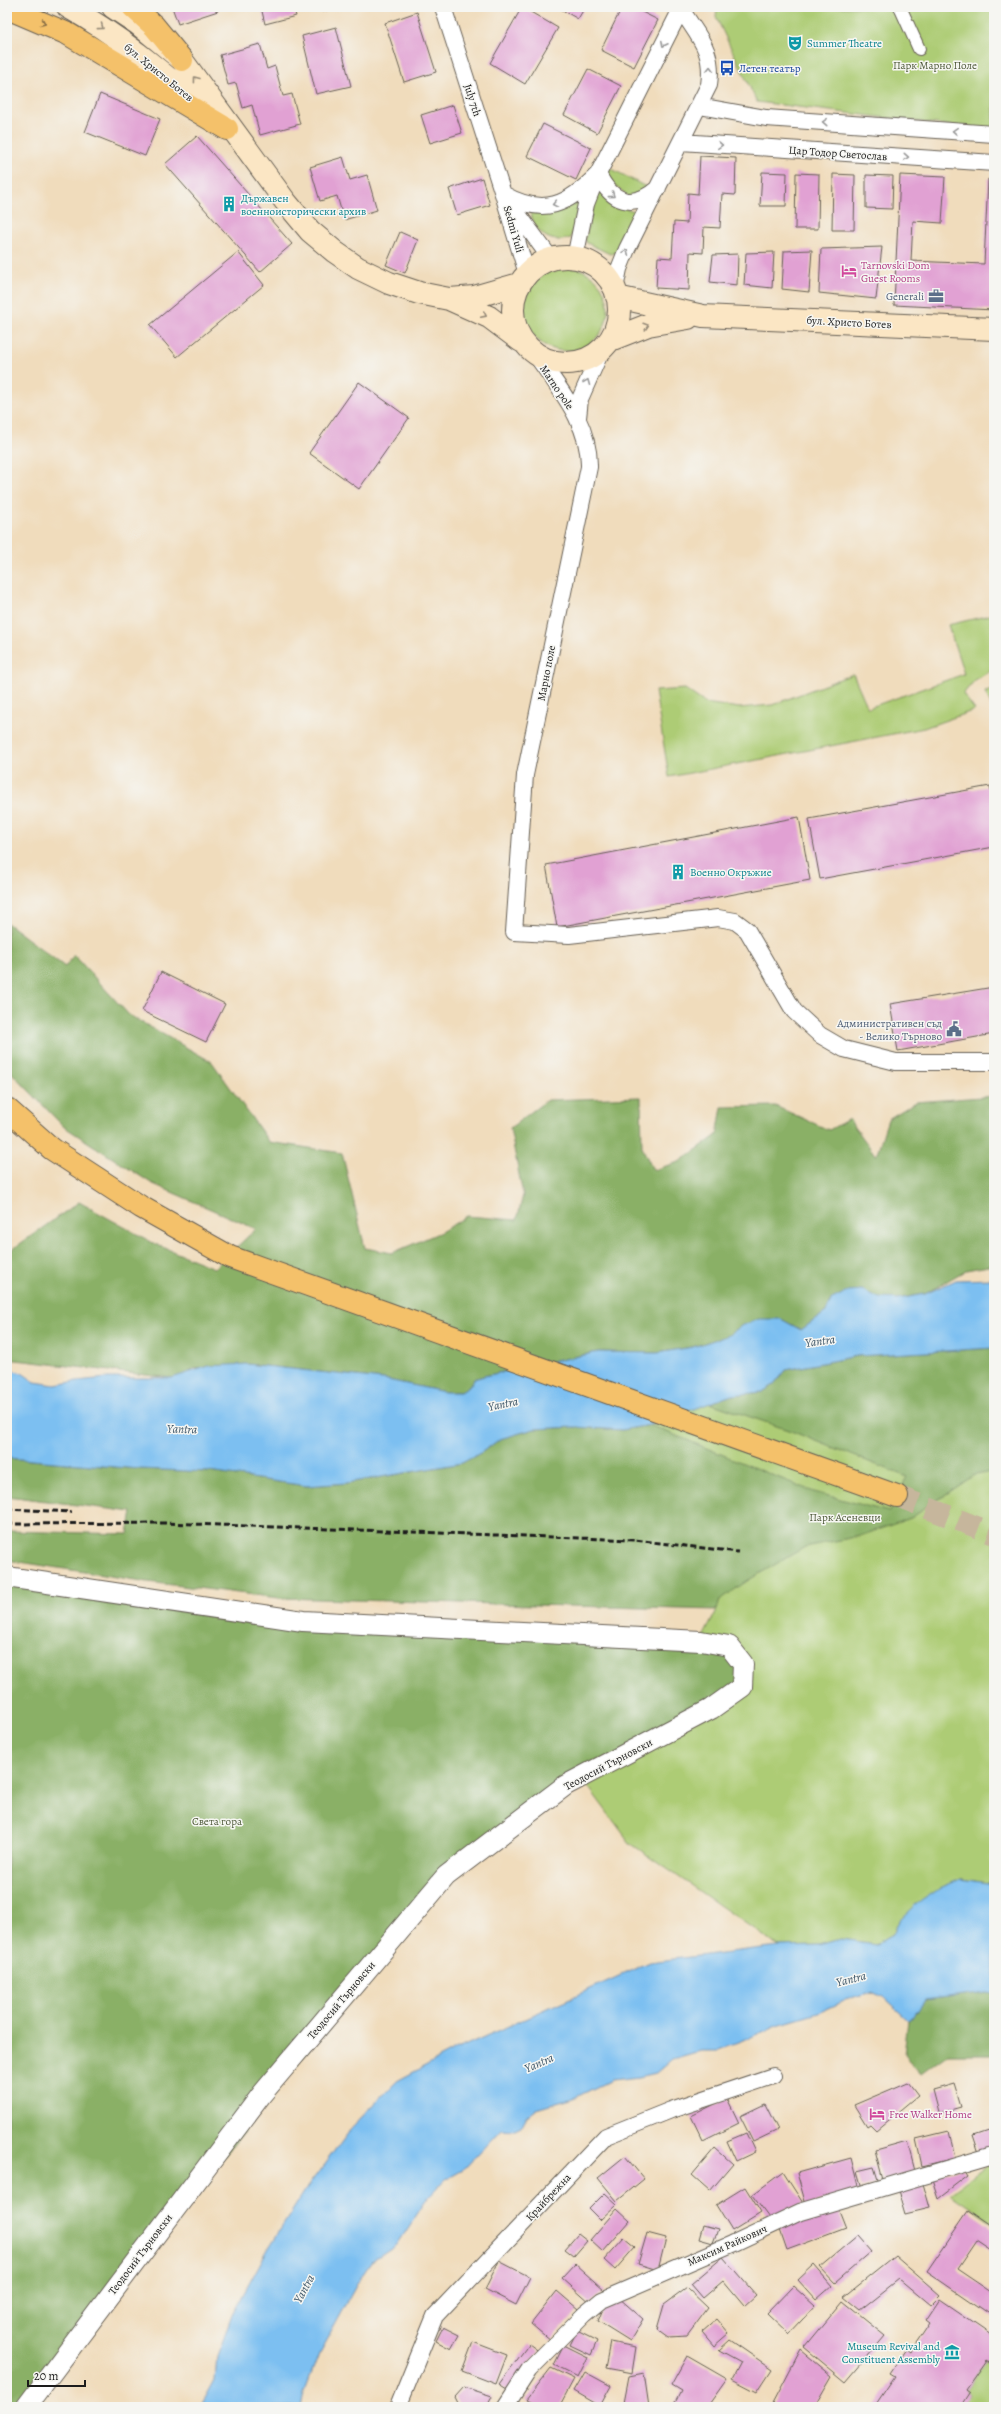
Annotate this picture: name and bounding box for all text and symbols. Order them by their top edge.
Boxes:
one-way arrow [39,19,46,27]
one-way arrow [97,22,104,29]
theatre icon: Summer Theatre [786,34,804,52]
place label: Summer Theatre [807,36,882,51]
one-way arrow [661,39,669,47]
street label: бул. Христо Ботев [121,40,197,105]
park label: Парк Марно Поле [893,58,977,73]
bus stop icon: Летен театър [718,59,736,77]
place label: Летен театър [739,61,801,76]
one-way arrow [706,66,714,72]
one-way arrow [194,76,201,83]
street label: July 7th [460,82,485,118]
one-way arrow [822,118,828,127]
one-way arrow [952,126,958,135]
one-way arrow [717,140,723,149]
street label: Цар Тодор Светослав [788,143,888,164]
one-way arrow [903,153,909,162]
one-way arrow [608,190,615,197]
place label: Държавен военноисторически архив [241,191,366,219]
building icon: Държавен военноисторически архив [220,195,238,213]
one-way arrow [552,199,559,207]
street label: Sedmi Yuli [500,204,527,254]
one-way arrow [621,249,629,257]
place label: Tarnovski Dom Guest Rooms [861,258,930,286]
hotel icon: Tarnovski Dom Guest Rooms [840,262,858,280]
office icon: Generali [927,287,945,305]
place label: Generali [886,289,924,304]
one-way arrow [480,310,488,318]
street label: бул. Христо Ботев [806,313,892,332]
one-way arrow [642,323,649,331]
street label: Marno pole [536,362,577,413]
one-way arrow [582,379,590,387]
street label: Марно поле [534,644,559,702]
building icon: Военно Окръжие [669,863,687,881]
place label: Военно Окръжие [690,865,772,880]
place label: Административен съд - Велико Търново [836,1016,943,1044]
public building icon: Административен съд - Велико Търново [945,1020,963,1038]
water label: Yantra [804,1331,836,1351]
water label: Yantra [487,1393,520,1415]
water label: Yantra [167,1420,198,1438]
park label: Парк Асеневци [809,1510,881,1525]
street label: Теодосий Търновски [561,1735,655,1794]
park label: Света гора [192,1814,243,1829]
street label: Теодосий Търновски [304,1958,379,2043]
water label: Yantra [834,1967,868,1990]
water label: Yantra [522,2049,556,2076]
hotel icon: Free Walker Home [868,2105,886,2123]
place label: Free Walker Home [889,2107,972,2122]
street label: Крайбрежна [522,2170,575,2224]
street label: Теодосий Търновски [105,2211,176,2298]
street label: Максим Райкович [685,2221,769,2270]
water label: Yantra [290,2272,319,2306]
place label: Museum Revival and Constituent Assembly [842,2339,940,2367]
museum icon: Museum Revival and Constituent Assembly [943,2343,961,2361]
scale bar [28,2362,85,2388]
text: 20 m [34,2368,58,2384]

